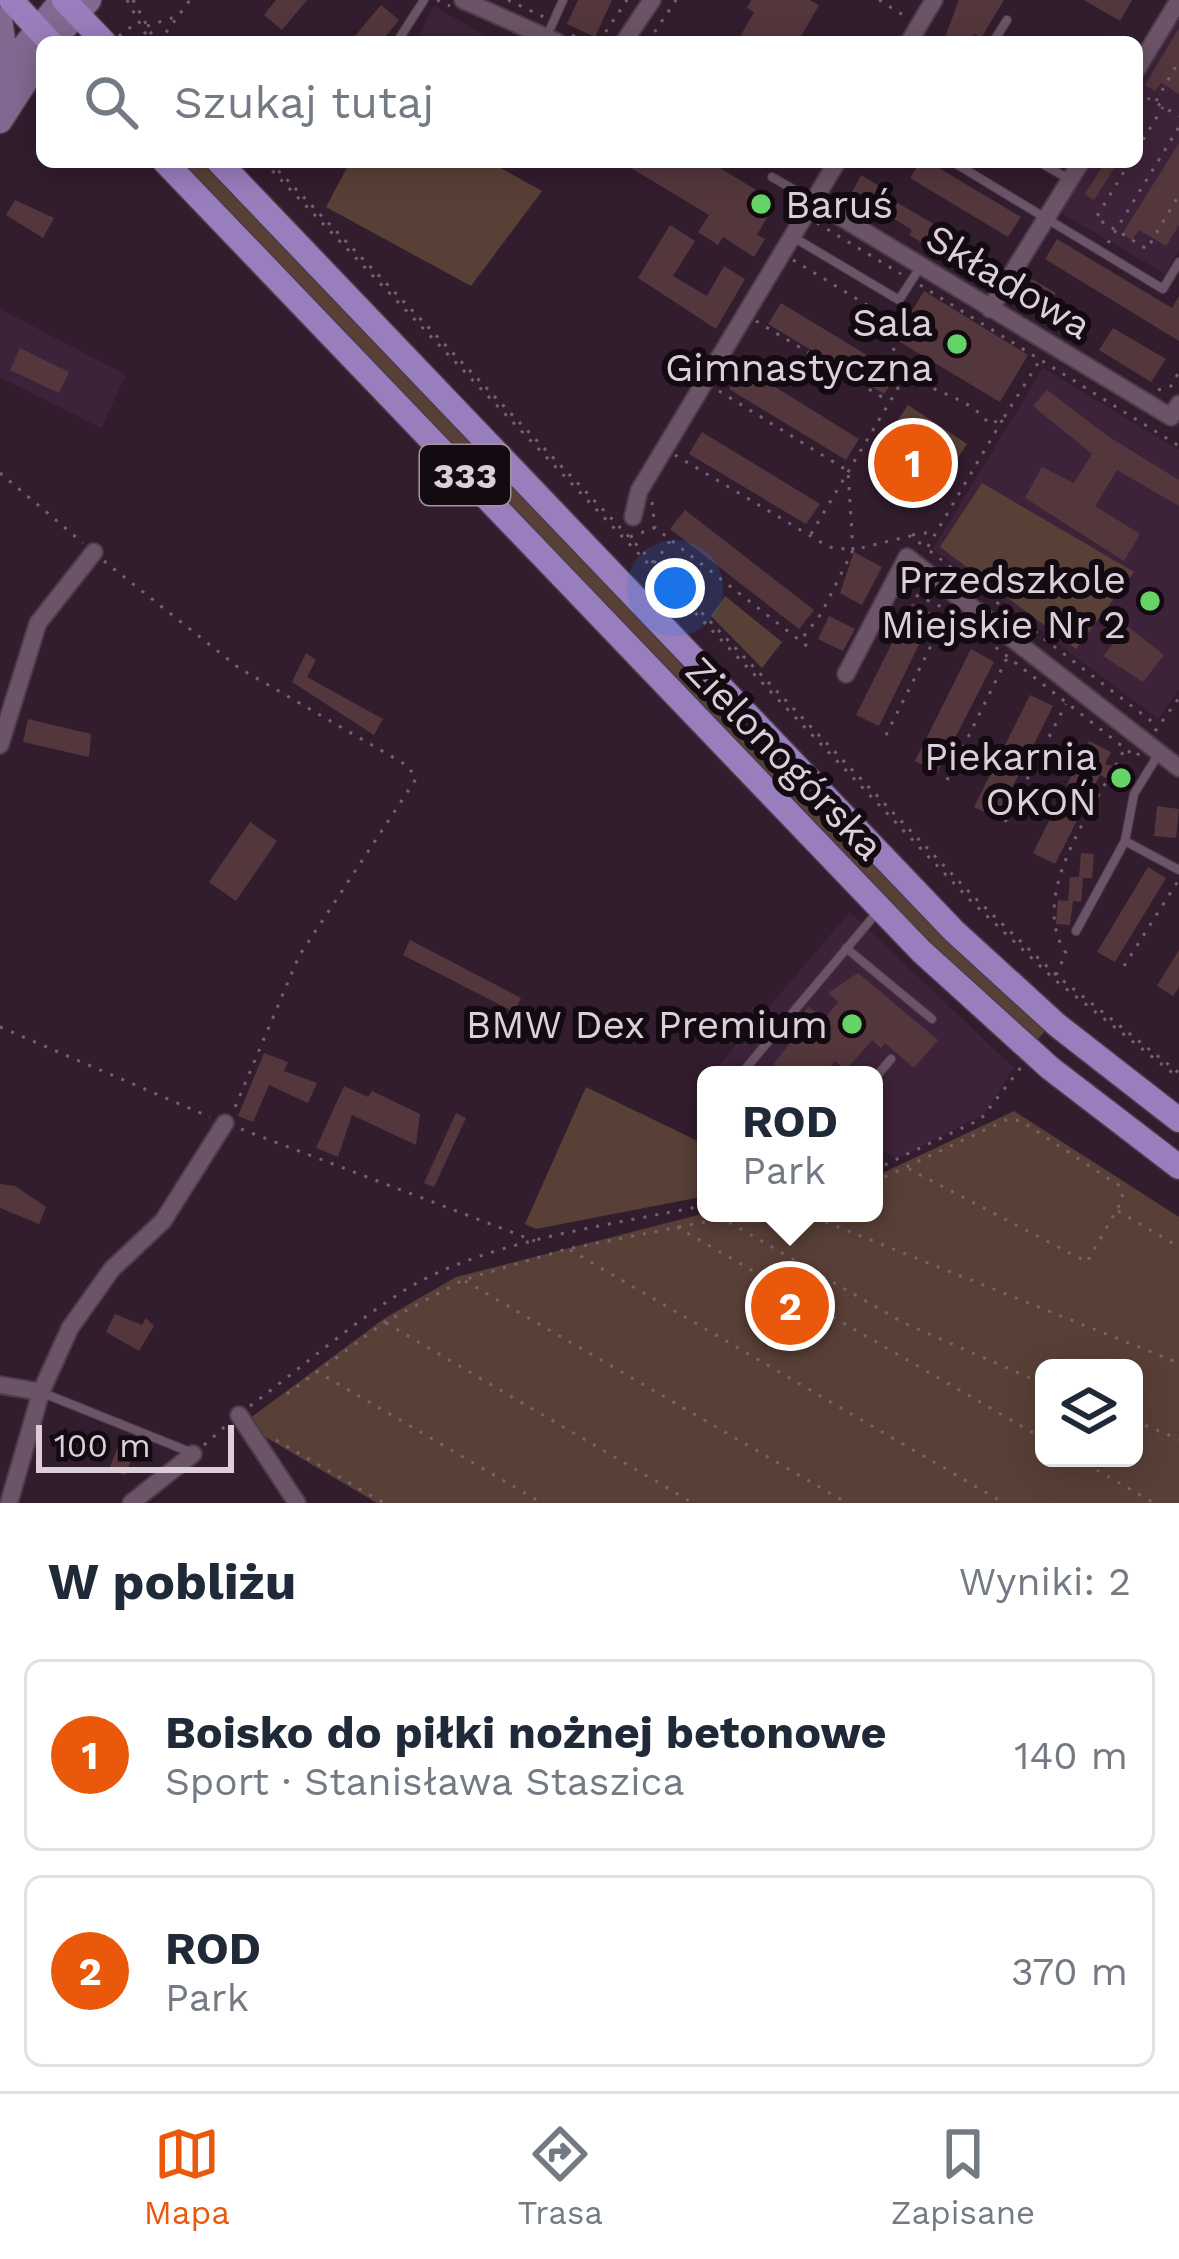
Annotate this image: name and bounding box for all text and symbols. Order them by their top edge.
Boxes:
search box [36,36,1143,168]
icon: search [78,69,144,135]
text: Szukaj tutaj [174,76,434,129]
place label: Baruś [785,182,893,227]
marker: Baruś [748,191,774,217]
street label: Składowa [918,215,1099,348]
place label: Sala Gimnastyczna [665,300,933,390]
marker: Sala Gimnastyczna [944,331,970,357]
pin: 1 [874,418,952,508]
road number: 333 [420,445,510,505]
place label: Przedszkole Miejskie Nr 2 [881,557,1126,647]
your location [645,558,705,618]
marker: Przedszkole Miejskie Nr 2 [1137,588,1163,614]
street label: Zielonogórska [677,648,892,869]
place label: Piekarnia OKOŃ [924,734,1097,824]
marker: Piekarnia OKOŃ [1108,765,1134,791]
place label: BMW Dex Premium [466,1002,828,1047]
marker: BMW Dex Premium [839,1011,865,1037]
popup [697,1066,883,1222]
text: ROD [742,1095,838,1148]
text: Park [742,1148,826,1193]
pin: 2 [751,1261,829,1351]
map controls [1035,1359,1143,1467]
button: layers [1035,1359,1143,1467]
scale bar [36,1419,234,1472]
text: 100 m [54,1426,151,1465]
text: W pobliżu [48,1552,296,1611]
text: Wyniki: 2 [959,1559,1131,1604]
text: Boisko do piłki nożnej betonowe [165,1706,887,1759]
text: 1 [82,1733,98,1778]
text: 140 m [1014,1733,1128,1778]
text: Sport · Stanisława Staszica [165,1759,685,1804]
text: ROD [165,1922,261,1975]
text: 2 [78,1949,102,1994]
text: 370 m [1011,1949,1128,1994]
text: Park [165,1975,249,2020]
tab: Mapa [144,2121,230,2232]
tab: Trasa [518,2121,603,2232]
tab: Zapisane [891,2121,1035,2232]

